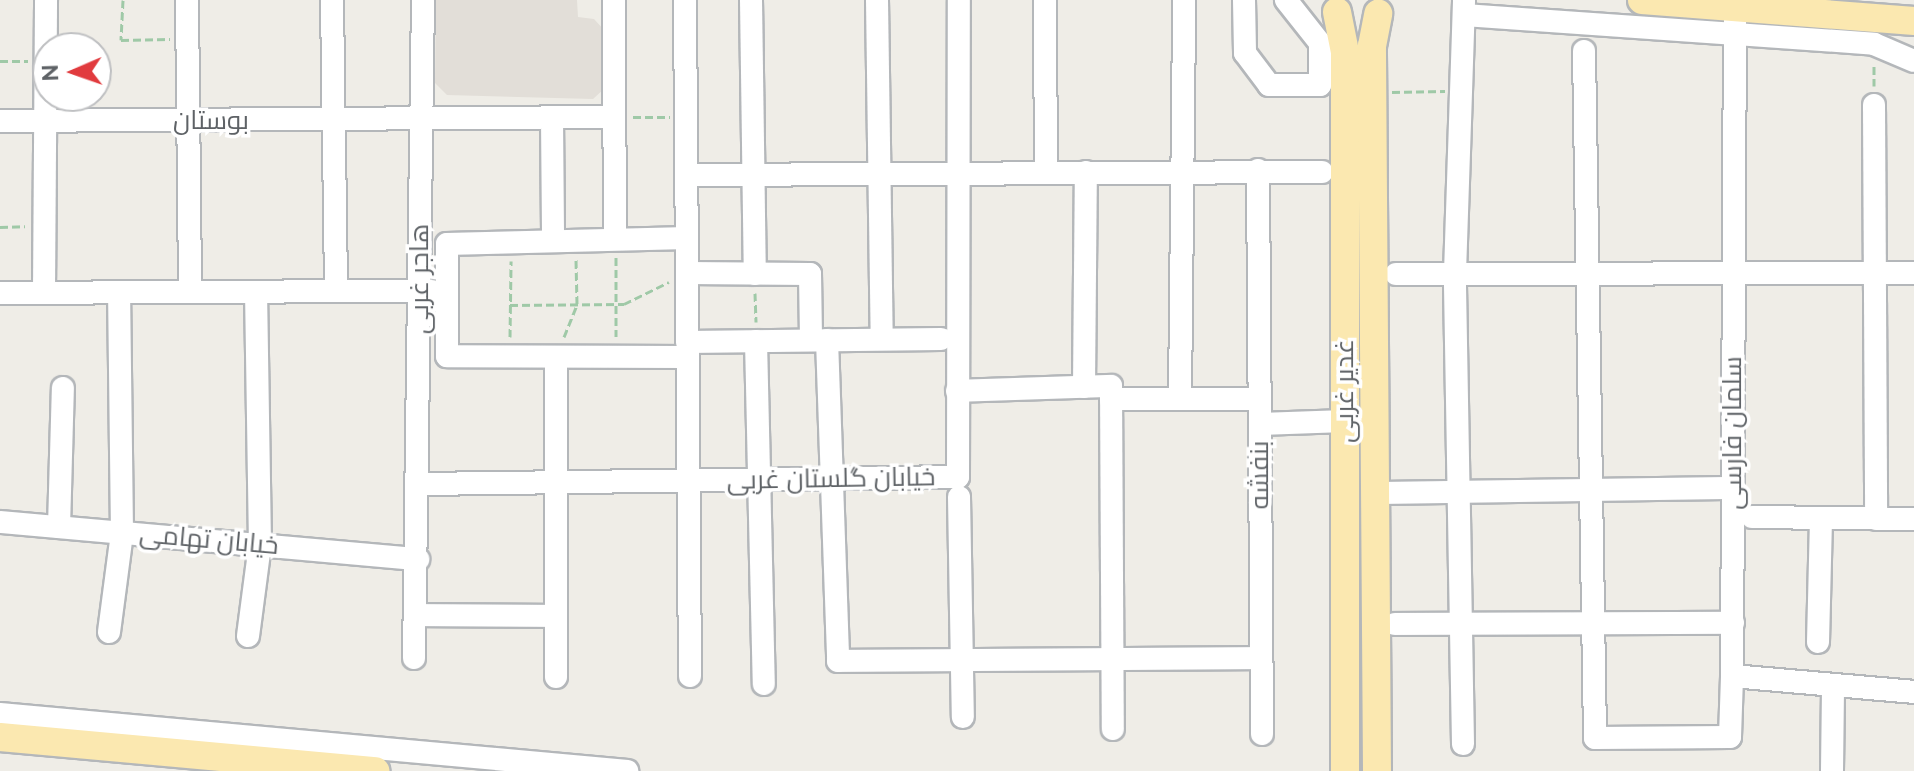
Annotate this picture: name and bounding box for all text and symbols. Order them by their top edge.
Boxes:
north arrow [32,32,112,112]
text: N [37,64,63,82]
street label: بوستان [173,105,249,137]
street label: هاجر غربی [404,224,436,334]
street label: غدیر غربی [1329,339,1361,443]
street label: سلمان فارسی [1717,356,1749,510]
street label: بنفشه [1244,441,1276,509]
street label: خیابان گلستان غربی [726,462,936,496]
street label: خیابان تهامی [138,518,280,562]

